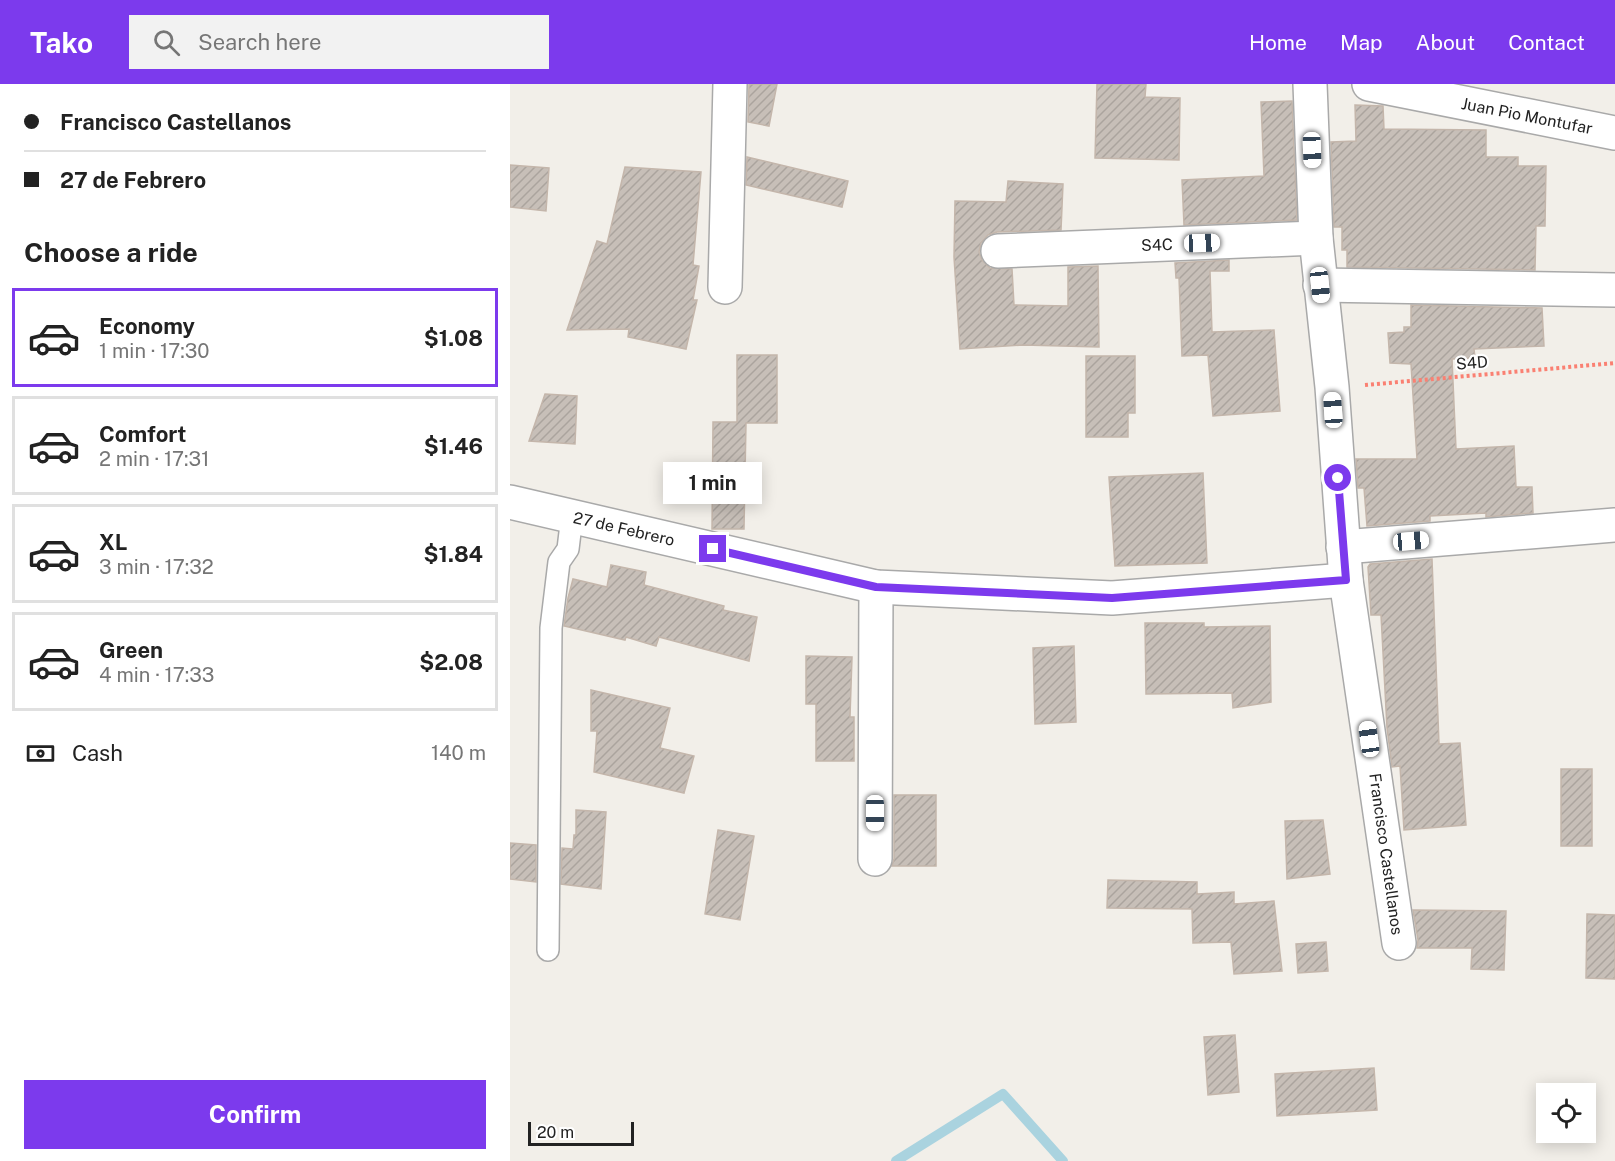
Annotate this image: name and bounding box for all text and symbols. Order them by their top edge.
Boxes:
search box [129,15,549,69]
text: Tako [30,26,93,59]
icon: search [150,26,183,59]
text: Search here [198,29,322,55]
text: Home [1249,30,1307,55]
text: Map [1340,30,1383,55]
text: About [1416,30,1475,55]
text: Contact [1508,30,1585,55]
street label: Juan Pio Montufar [1460,94,1594,138]
text: Francisco Castellanos [60,109,291,135]
car [1302,132,1322,168]
text: 27 de Febrero [60,167,206,193]
car [1184,233,1220,253]
street label: S4C [1141,235,1173,255]
text: Choose a ride [24,236,198,268]
car [1309,266,1331,304]
icon: car [27,311,81,365]
text: Economy [99,313,195,339]
text: $1.08 [424,325,483,351]
text: 1 min · 17:30 [99,339,209,363]
street label: S4D [1455,352,1489,374]
car [1323,391,1343,429]
icon: car [27,419,81,473]
text: Comfort [99,421,186,447]
text: $1.46 [424,433,483,459]
text: 2 min · 17:31 [99,447,209,471]
callout: 1 min [664,462,762,504]
route start [1324,464,1351,491]
text: 1 min [688,471,737,495]
street label: 27 de Febrero [571,508,677,550]
icon: car [27,527,81,581]
text: XL [99,529,127,555]
car [1392,530,1430,552]
route end [699,535,726,562]
text: $1.84 [424,541,483,567]
text: 3 min · 17:32 [99,555,214,579]
icon: car [27,635,81,689]
text: Green [99,637,163,663]
text: $2.08 [419,649,483,675]
text: 4 min · 17:33 [99,663,214,687]
car [1358,720,1380,758]
icon: cash [24,737,57,770]
text: Cash [72,740,123,766]
text: 140 m [431,741,486,765]
street label: Francisco Castellanos [1365,772,1407,936]
car [866,795,884,831]
button: Confirm [24,1080,486,1149]
map controls [1536,1083,1596,1143]
button: locate [1536,1083,1596,1143]
scale bar [528,1119,634,1146]
text: 20 m [537,1123,574,1142]

